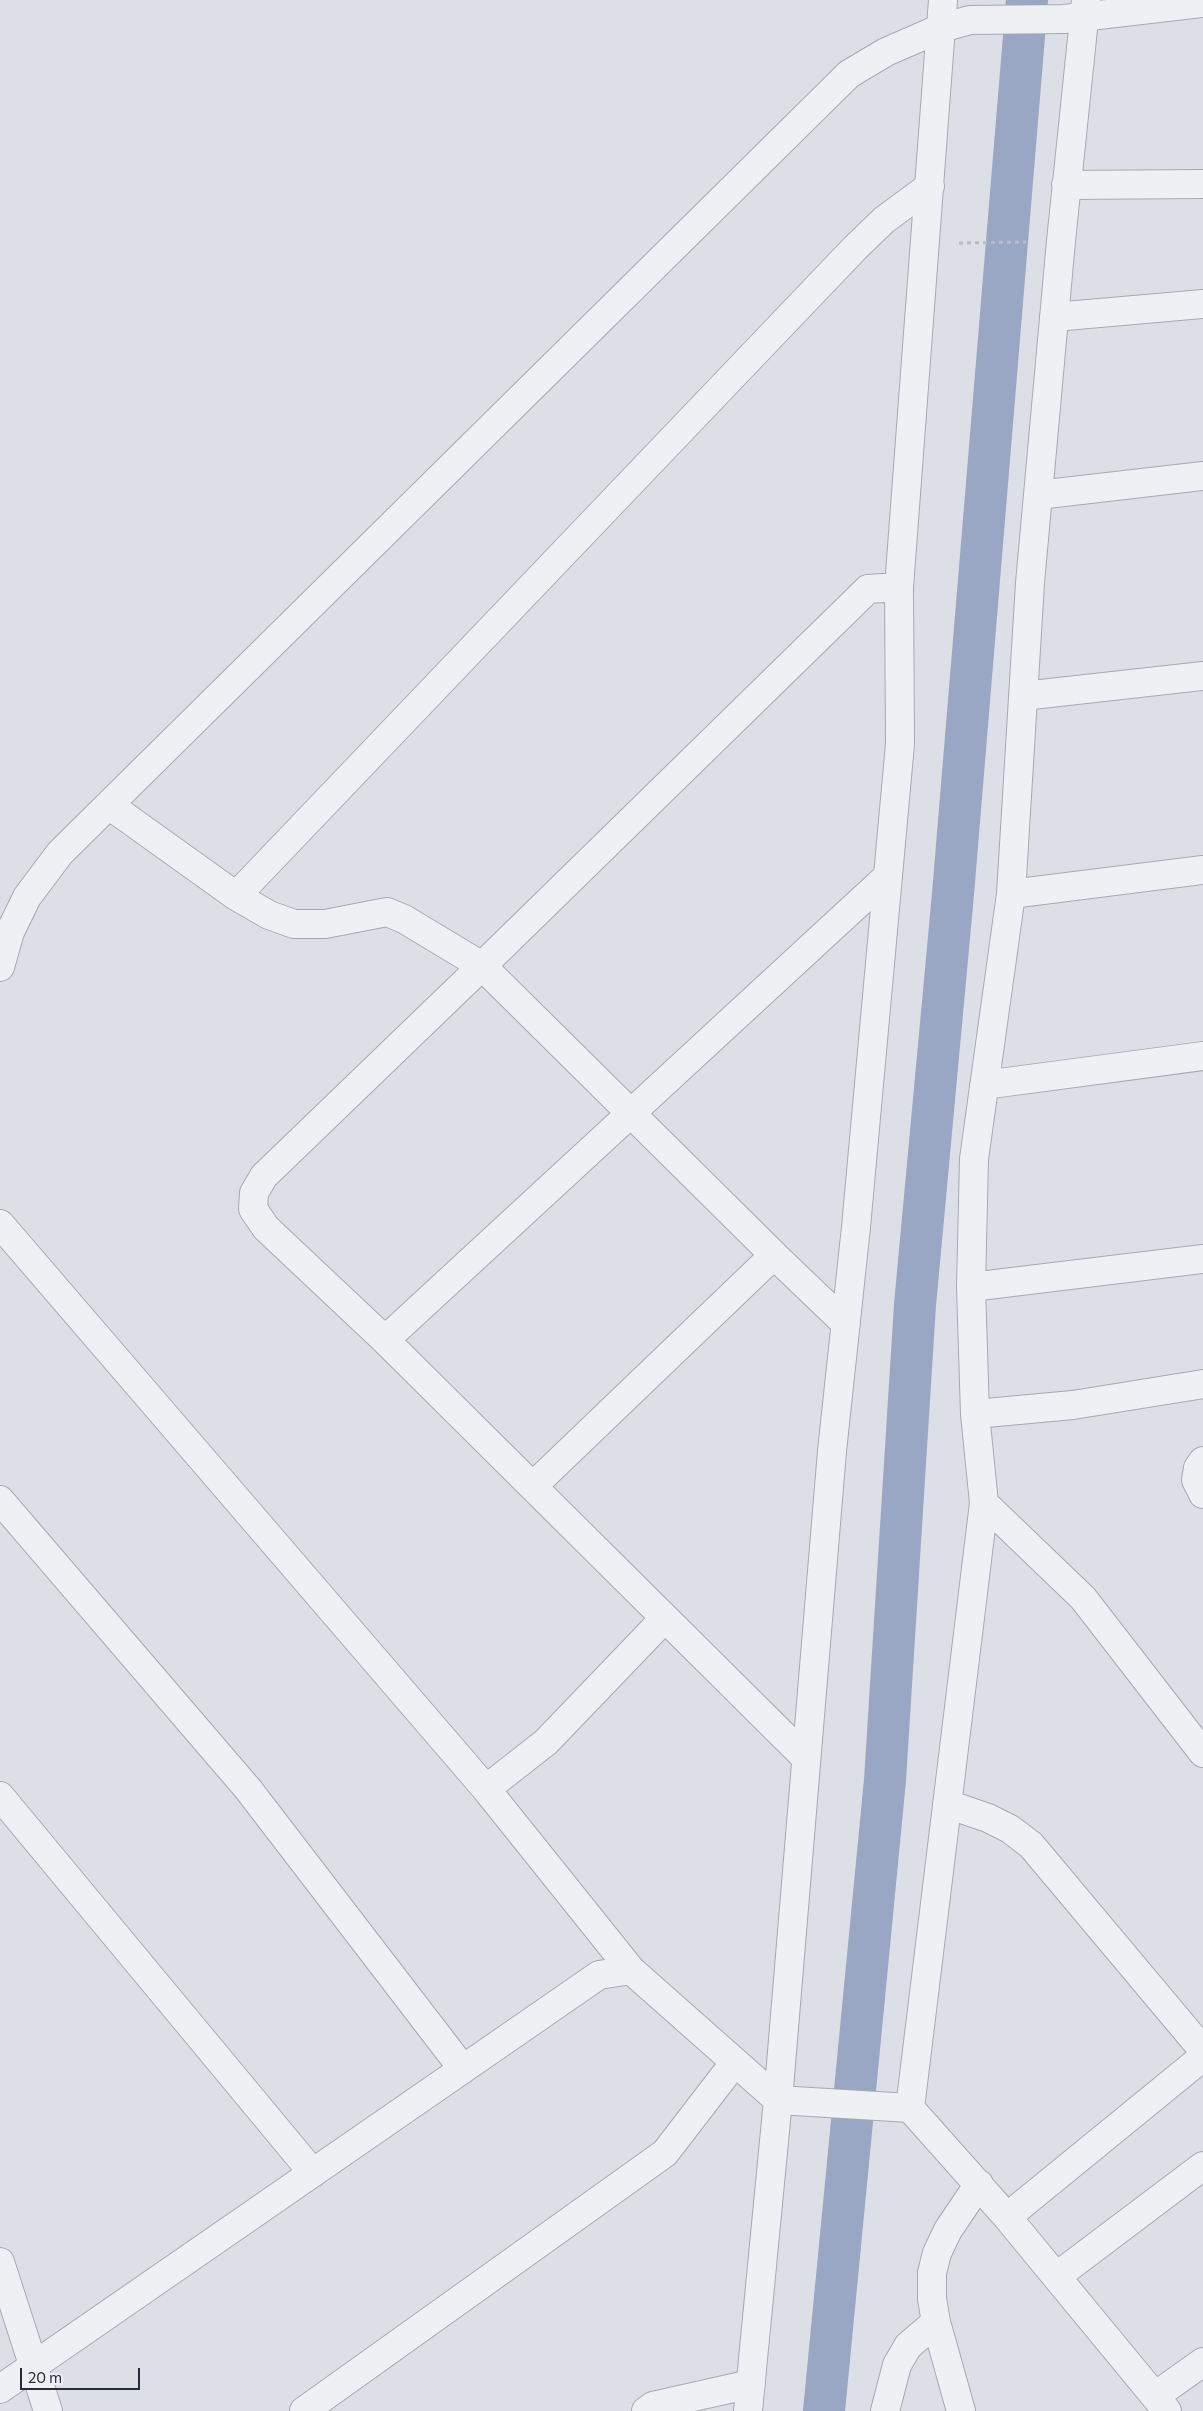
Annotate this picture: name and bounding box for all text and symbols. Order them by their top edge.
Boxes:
scale bar [22,2358,142,2390]
text: 20 m [28,2368,62,2386]

